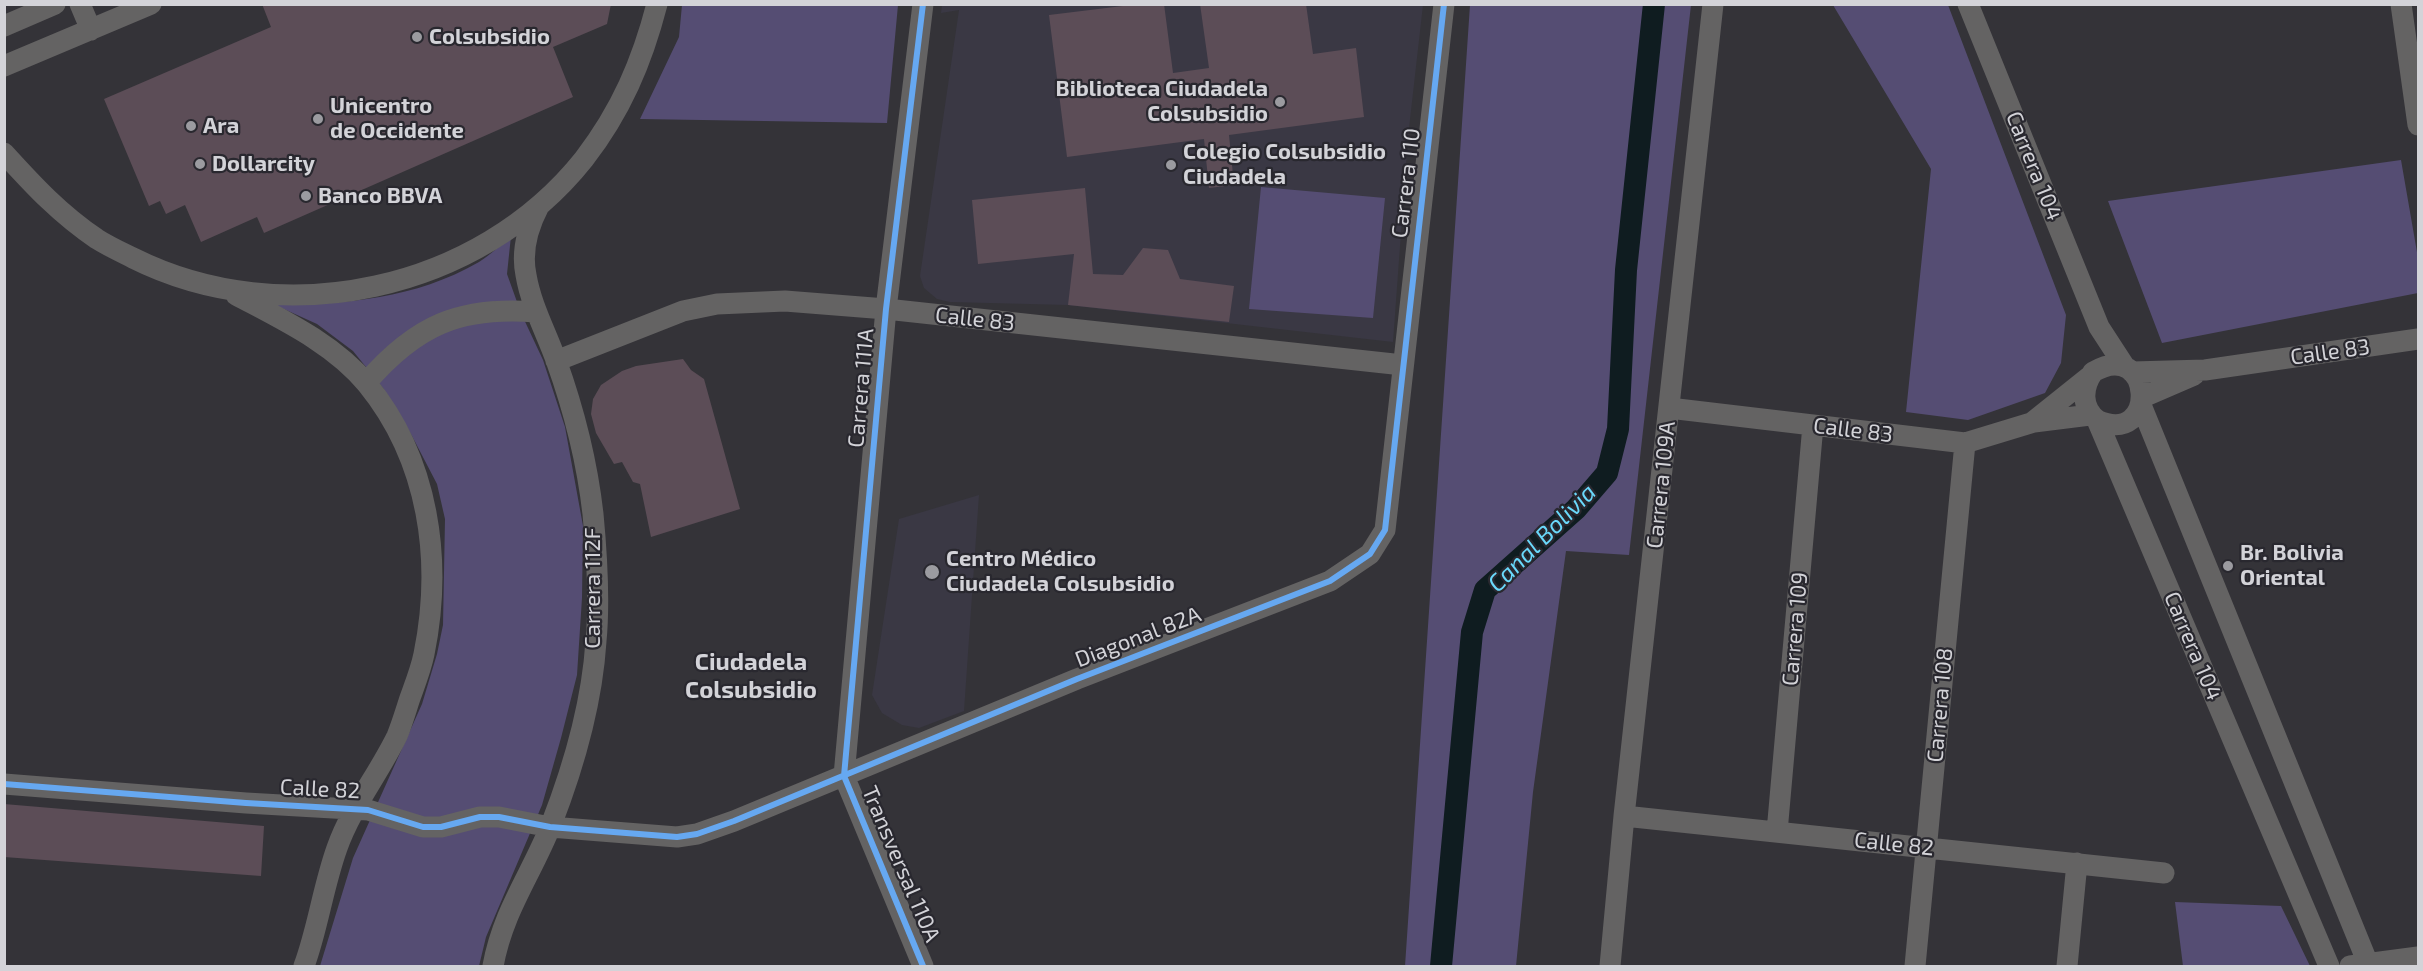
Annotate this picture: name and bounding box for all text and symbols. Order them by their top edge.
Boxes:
place label: Colsubsidio [429,24,550,50]
marker: Colsubsidio [410,30,424,44]
place label: Biblioteca Ciudadela Colsubsidio [1056,76,1268,128]
place label: Unicentro de Occidente [330,93,464,144]
marker: Biblioteca Ciudadela Colsubsidio [1273,95,1287,109]
street label: Carrera 104 [2000,108,2068,224]
marker: Unicentro de Occidente [311,112,325,126]
place label: Ara [203,113,239,139]
marker: Ara [184,119,198,133]
street label: Carrera 110 [1386,127,1426,239]
place label: Colegio Colsubsidio Ciudadela [1183,139,1386,190]
place label: Dollarcity [212,151,315,177]
marker: Dollarcity [193,157,207,171]
marker: Colegio Colsubsidio Ciudadela [1164,158,1178,172]
place label: Banco BBVA [318,183,442,209]
marker: Banco BBVA [299,189,313,203]
street label: Calle 83 [934,302,1016,336]
street label: Carrera 111A [843,327,879,449]
street label: Calle 83 [2289,333,2371,371]
street label: Calle 83 [1812,412,1894,448]
street label: Carrera 109A [1641,420,1681,550]
water label: Canal Bolivia [1482,478,1602,598]
street label: Carrera 112F [580,527,606,649]
place label: Br. Bolivia Oriental [2240,540,2344,592]
place label: Centro Médico Ciudadela Colsubsidio [946,546,1175,598]
marker: Br. Bolivia Oriental [2221,559,2235,573]
marker: Centro Médico Ciudadela Colsubsidio [923,563,941,581]
street label: Carrera 109 [1777,571,1813,687]
street label: Carrera 104 [2158,588,2228,704]
street label: Diagonal 82A [1071,601,1205,673]
street label: Carrera 108 [1922,647,1958,763]
district label: Ciudadela Colsubsidio [685,648,817,704]
street label: Calle 82 [279,774,361,804]
street label: Transversal 110A [856,782,946,946]
street label: Calle 82 [1853,827,1935,861]

